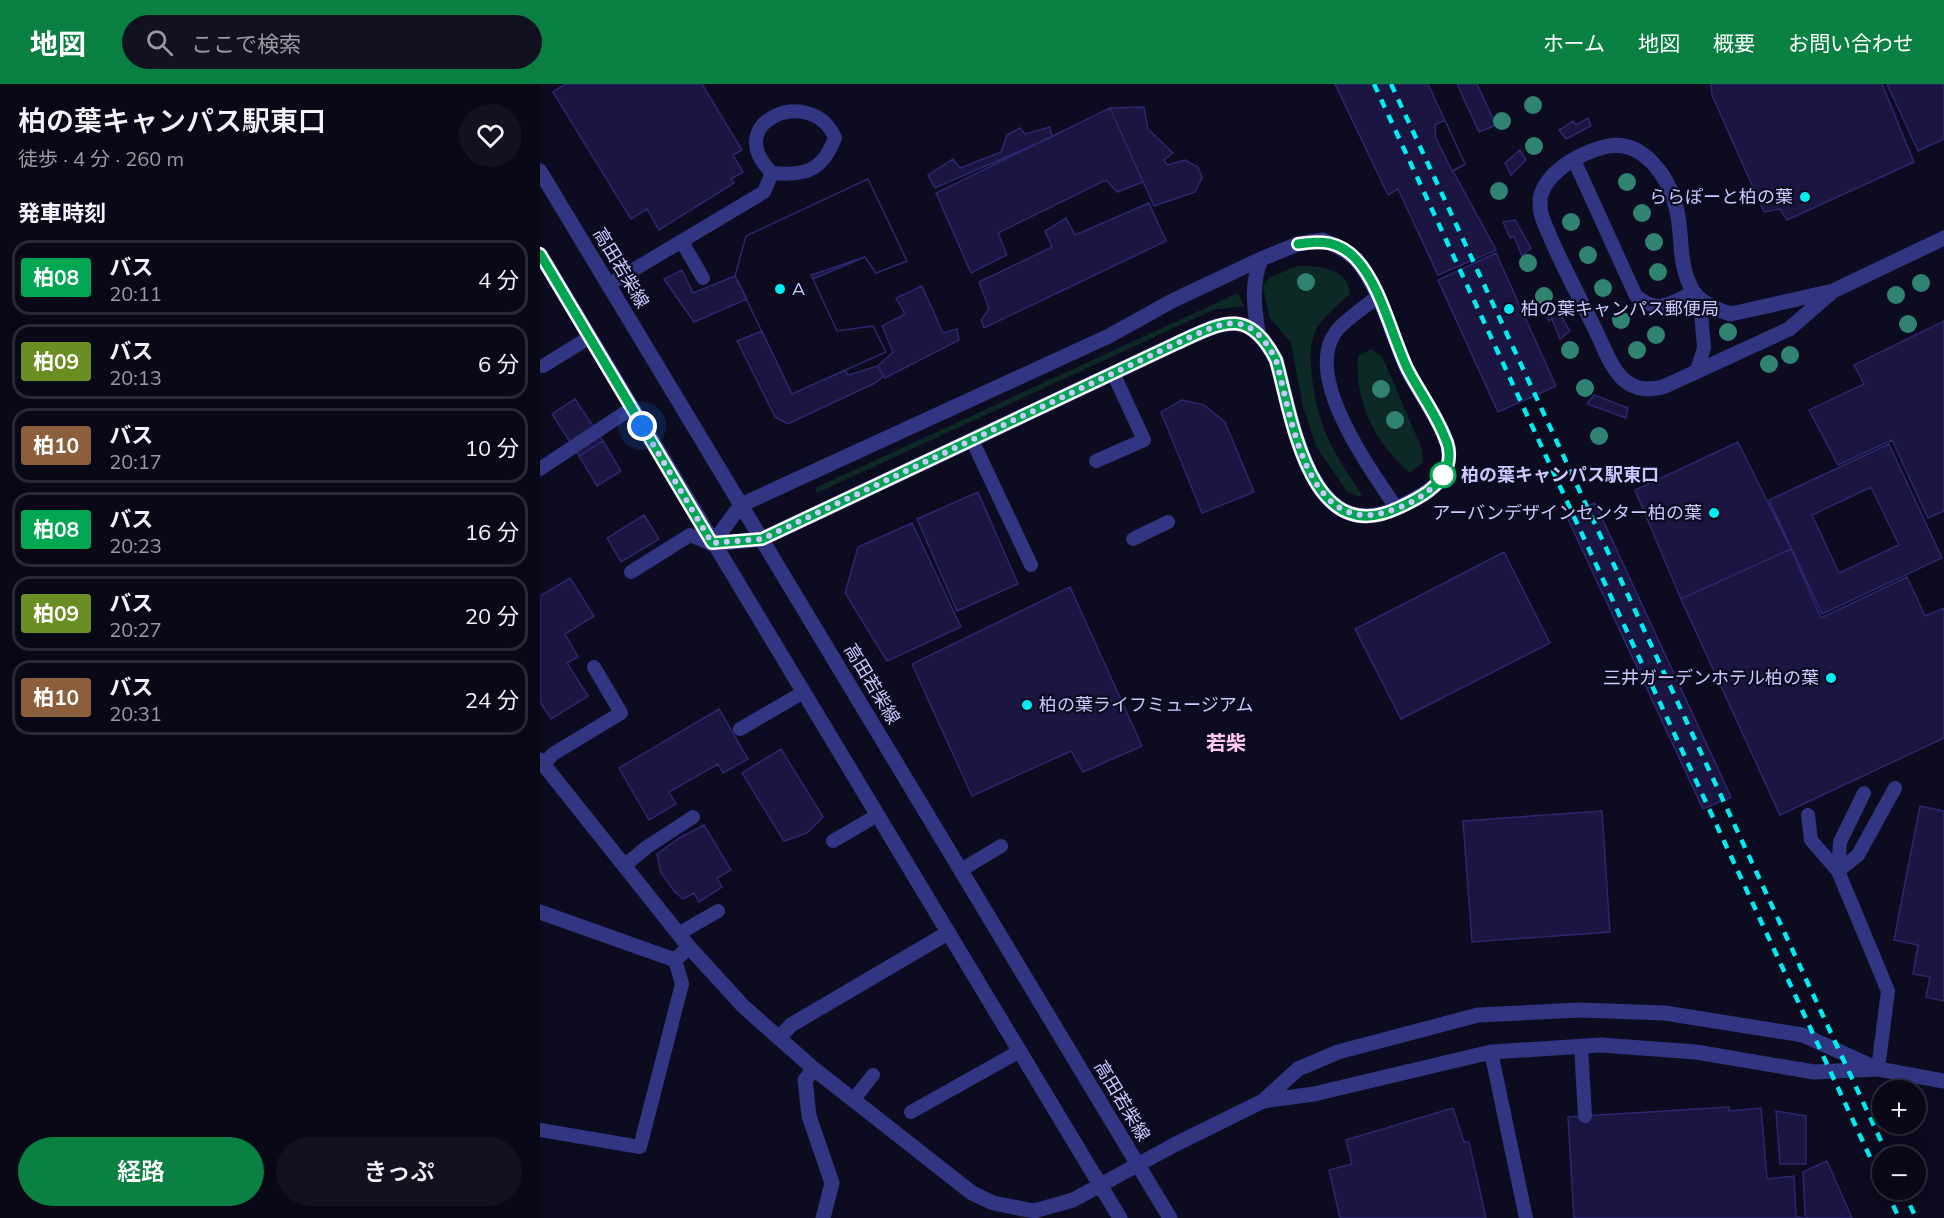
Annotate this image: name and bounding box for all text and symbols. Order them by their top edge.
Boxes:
search box [122,15,542,69]
text: 地図 [30,26,86,61]
icon: search [143,26,176,59]
text: ここで検索 [191,30,301,58]
text: ホーム [1543,30,1605,56]
text: 地図 [1638,30,1680,56]
text: 概要 [1713,30,1755,56]
text: お問い合わせ [1788,30,1914,56]
text: 柏の葉キャンパス駅東口 [18,103,326,138]
button: heart [459,104,522,167]
text: 徒歩 · 4 分 · 260 m [18,146,184,171]
place label: ららぽーと柏の葉 [1649,185,1793,208]
marker: ららぽーと柏の葉 [1798,190,1812,204]
text: 発車時刻 [18,199,106,227]
street label: 高田若柴線 [588,223,654,312]
text: バス [109,253,153,281]
text: 柏08 [33,264,79,290]
text: 4 分 [478,266,519,294]
place label: A [792,277,805,300]
text: 20:11 [109,281,162,306]
marker: A [773,282,787,296]
place label: 柏の葉キャンパス郵便局 [1521,297,1719,320]
marker: 柏の葉キャンパス郵便局 [1502,302,1516,316]
text: バス [109,337,153,365]
text: 柏09 [33,348,79,374]
text: 6 分 [478,350,519,378]
text: 20:13 [109,365,162,390]
your location [627,411,657,441]
text: バス [109,421,153,449]
text: 柏10 [33,432,79,458]
text: 10 分 [465,434,519,462]
text: 20:17 [109,449,162,474]
marker: 柏の葉キャンパス駅東口 [1430,462,1456,488]
place label: 柏の葉キャンパス駅東口 [1461,463,1659,486]
place label: アーバンデザインセンター柏の葉 [1432,501,1702,524]
text: バス [109,505,153,533]
marker: アーバンデザインセンター柏の葉 [1707,506,1721,520]
text: 柏08 [33,516,79,542]
text: 16 分 [465,518,519,546]
text: 20:23 [109,533,162,558]
text: バス [109,589,153,617]
text: 柏09 [33,600,79,626]
text: 20 分 [465,602,519,630]
text: 20:27 [109,617,162,642]
street label: 高田若柴線 [839,639,905,728]
place label: 三井ガーデンホテル柏の葉 [1603,666,1819,689]
marker: 三井ガーデンホテル柏の葉 [1824,671,1838,685]
text: バス [109,673,153,701]
text: 柏10 [33,684,79,710]
text: 24 分 [465,686,519,714]
place label: 柏の葉ライフミュージアム [1039,693,1253,716]
marker: 柏の葉ライフミュージアム [1020,698,1034,712]
text: 20:31 [109,701,162,726]
district label: 若柴 [1206,730,1246,755]
street label: 高田若柴線 [1089,1056,1155,1145]
map controls [1872,1080,1926,1200]
button: + [1872,1080,1926,1134]
button: 経路 [18,1137,264,1206]
button: きっぷ [276,1137,522,1206]
button: − [1872,1146,1926,1200]

